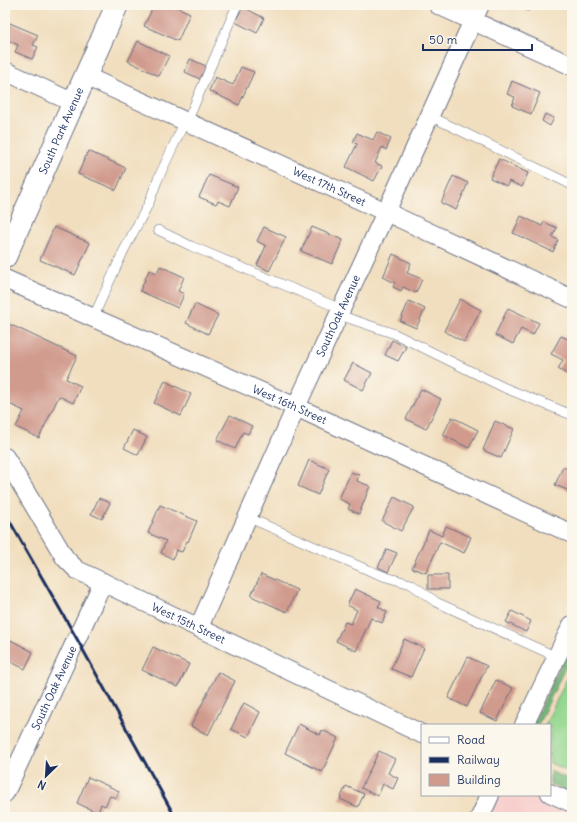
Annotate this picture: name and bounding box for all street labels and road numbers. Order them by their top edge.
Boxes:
street label: South Park Avenue [36,85,87,177]
street label: West 17th Street [290,164,368,209]
street label: SouthOak Avenue [313,272,363,359]
street label: West 16th Street [250,382,329,427]
street label: West 15th Street [150,600,228,647]
street label: South Oak Avenue [28,643,79,732]

